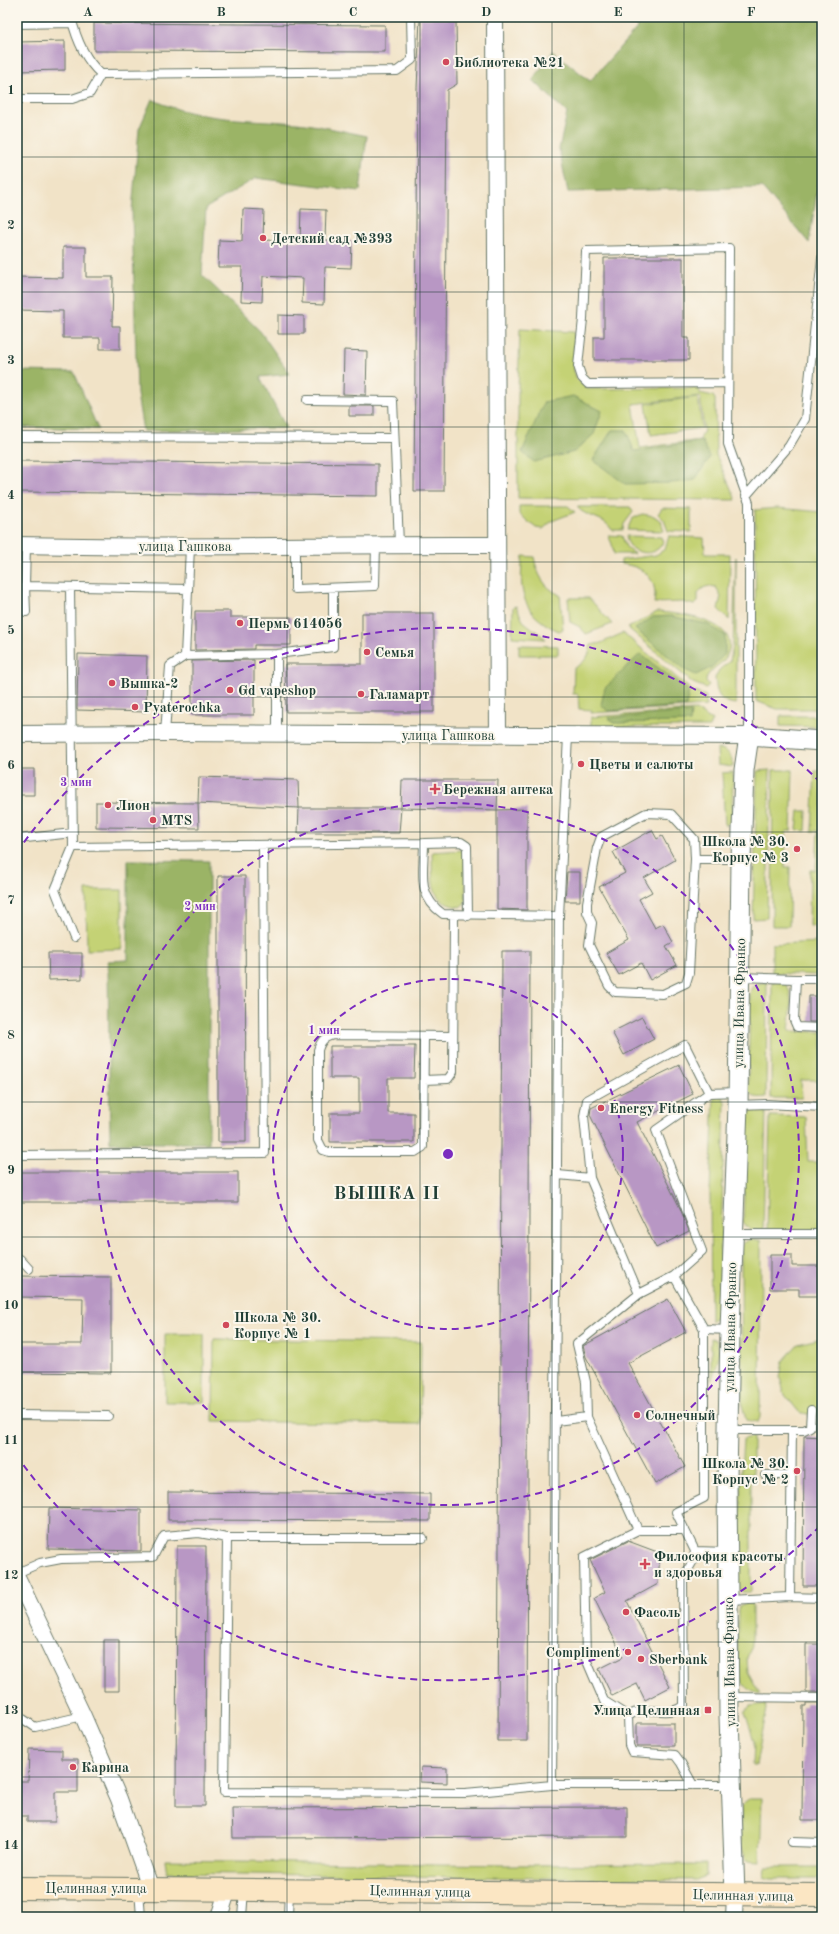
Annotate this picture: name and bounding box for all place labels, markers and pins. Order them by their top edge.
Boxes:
place label: Библиотека №21 [454,56,564,70]
marker: Библиотека №21 [441,57,451,67]
place label: Детский сад №393 [271,232,393,246]
marker: Детский сад №393 [258,233,268,243]
place label: Пермь 614056 [248,617,342,631]
marker: Пермь 614056 [235,618,245,628]
place label: Семья [375,646,414,660]
marker: Семья [362,647,372,657]
place label: Вышка-2 [120,677,179,691]
marker: Вышка-2 [107,678,117,688]
place label: Gd vapeshop [238,684,316,698]
marker: Gd vapeshop [225,685,235,695]
place label: Галамарт [369,688,430,702]
marker: Галамарт [356,689,366,699]
place label: Pyaterochka [143,701,221,715]
marker: Pyaterochka [130,702,140,712]
place label: Цветы и салюты [589,758,694,772]
marker: Цветы и салюты [576,759,586,769]
place label: Бережная аптека [443,783,553,797]
marker: Бережная аптека [430,784,440,794]
place label: Лион [116,799,150,813]
marker: Лион [103,800,113,810]
place label: MTS [161,814,192,828]
marker: MTS [148,815,158,825]
place label: Школа № 30. Корпус № 3 [702,835,789,865]
marker: Школа № 30. Корпус № 3 [792,844,802,854]
place label: Energy Fitness [609,1102,703,1116]
marker: Energy Fitness [596,1103,606,1113]
centre of rings [441,1147,455,1161]
place label: Школа № 30. Корпус № 1 [234,1311,321,1341]
marker: Школа № 30. Корпус № 1 [221,1320,231,1330]
place label: Солнечный [645,1409,716,1423]
marker: Солнечный [632,1410,642,1420]
place label: Школа № 30. Корпус № 2 [702,1457,789,1487]
marker: Школа № 30. Корпус № 2 [792,1466,802,1476]
place label: Философия красоты и здоровья [654,1550,784,1580]
marker: Философия красоты и здоровья [639,1558,651,1570]
place label: Фасоль [634,1606,681,1620]
marker: Фасоль [621,1607,631,1617]
place label: Compliment [546,1646,620,1660]
marker: Compliment [623,1647,633,1657]
place label: Sberbank [649,1653,708,1667]
marker: Sberbank [636,1654,646,1664]
place label: Улица Целинная [593,1704,700,1718]
marker: Улица Целинная [703,1705,713,1715]
place label: Карина [81,1761,129,1775]
marker: Карина [68,1762,78,1772]

